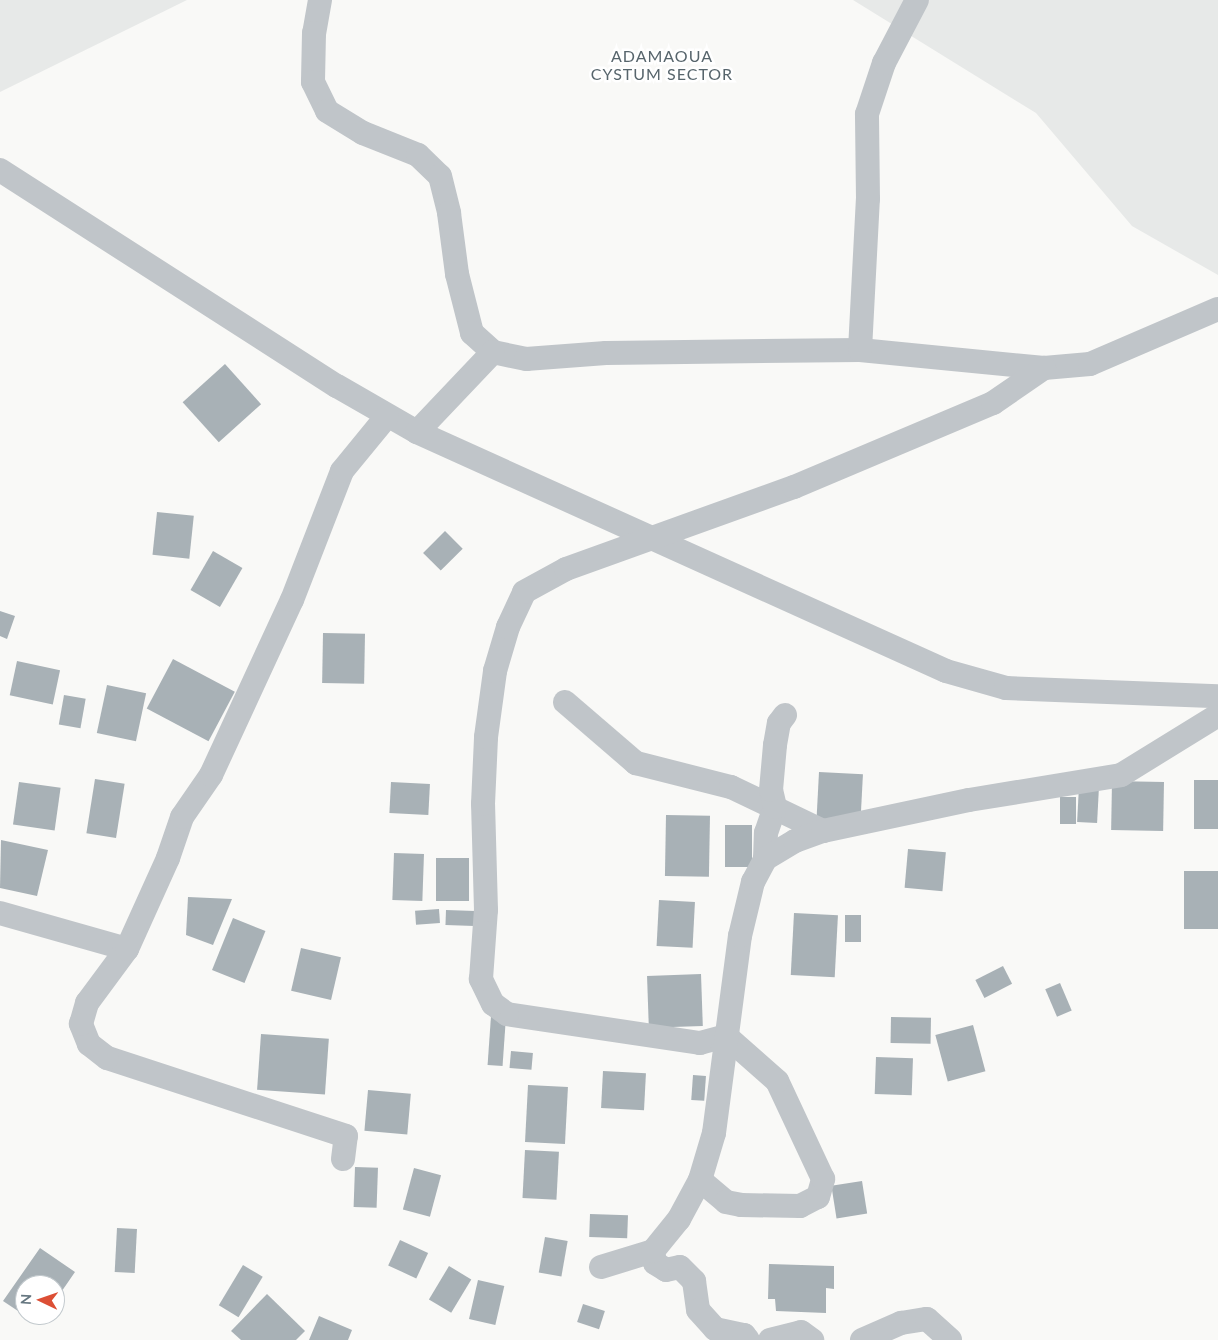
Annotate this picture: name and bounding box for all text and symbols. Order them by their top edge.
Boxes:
district label: ADAMAOUA CYSTUM SECTOR [589,46,735,84]
north arrow [15,1275,65,1325]
text: N [17,1293,34,1305]

